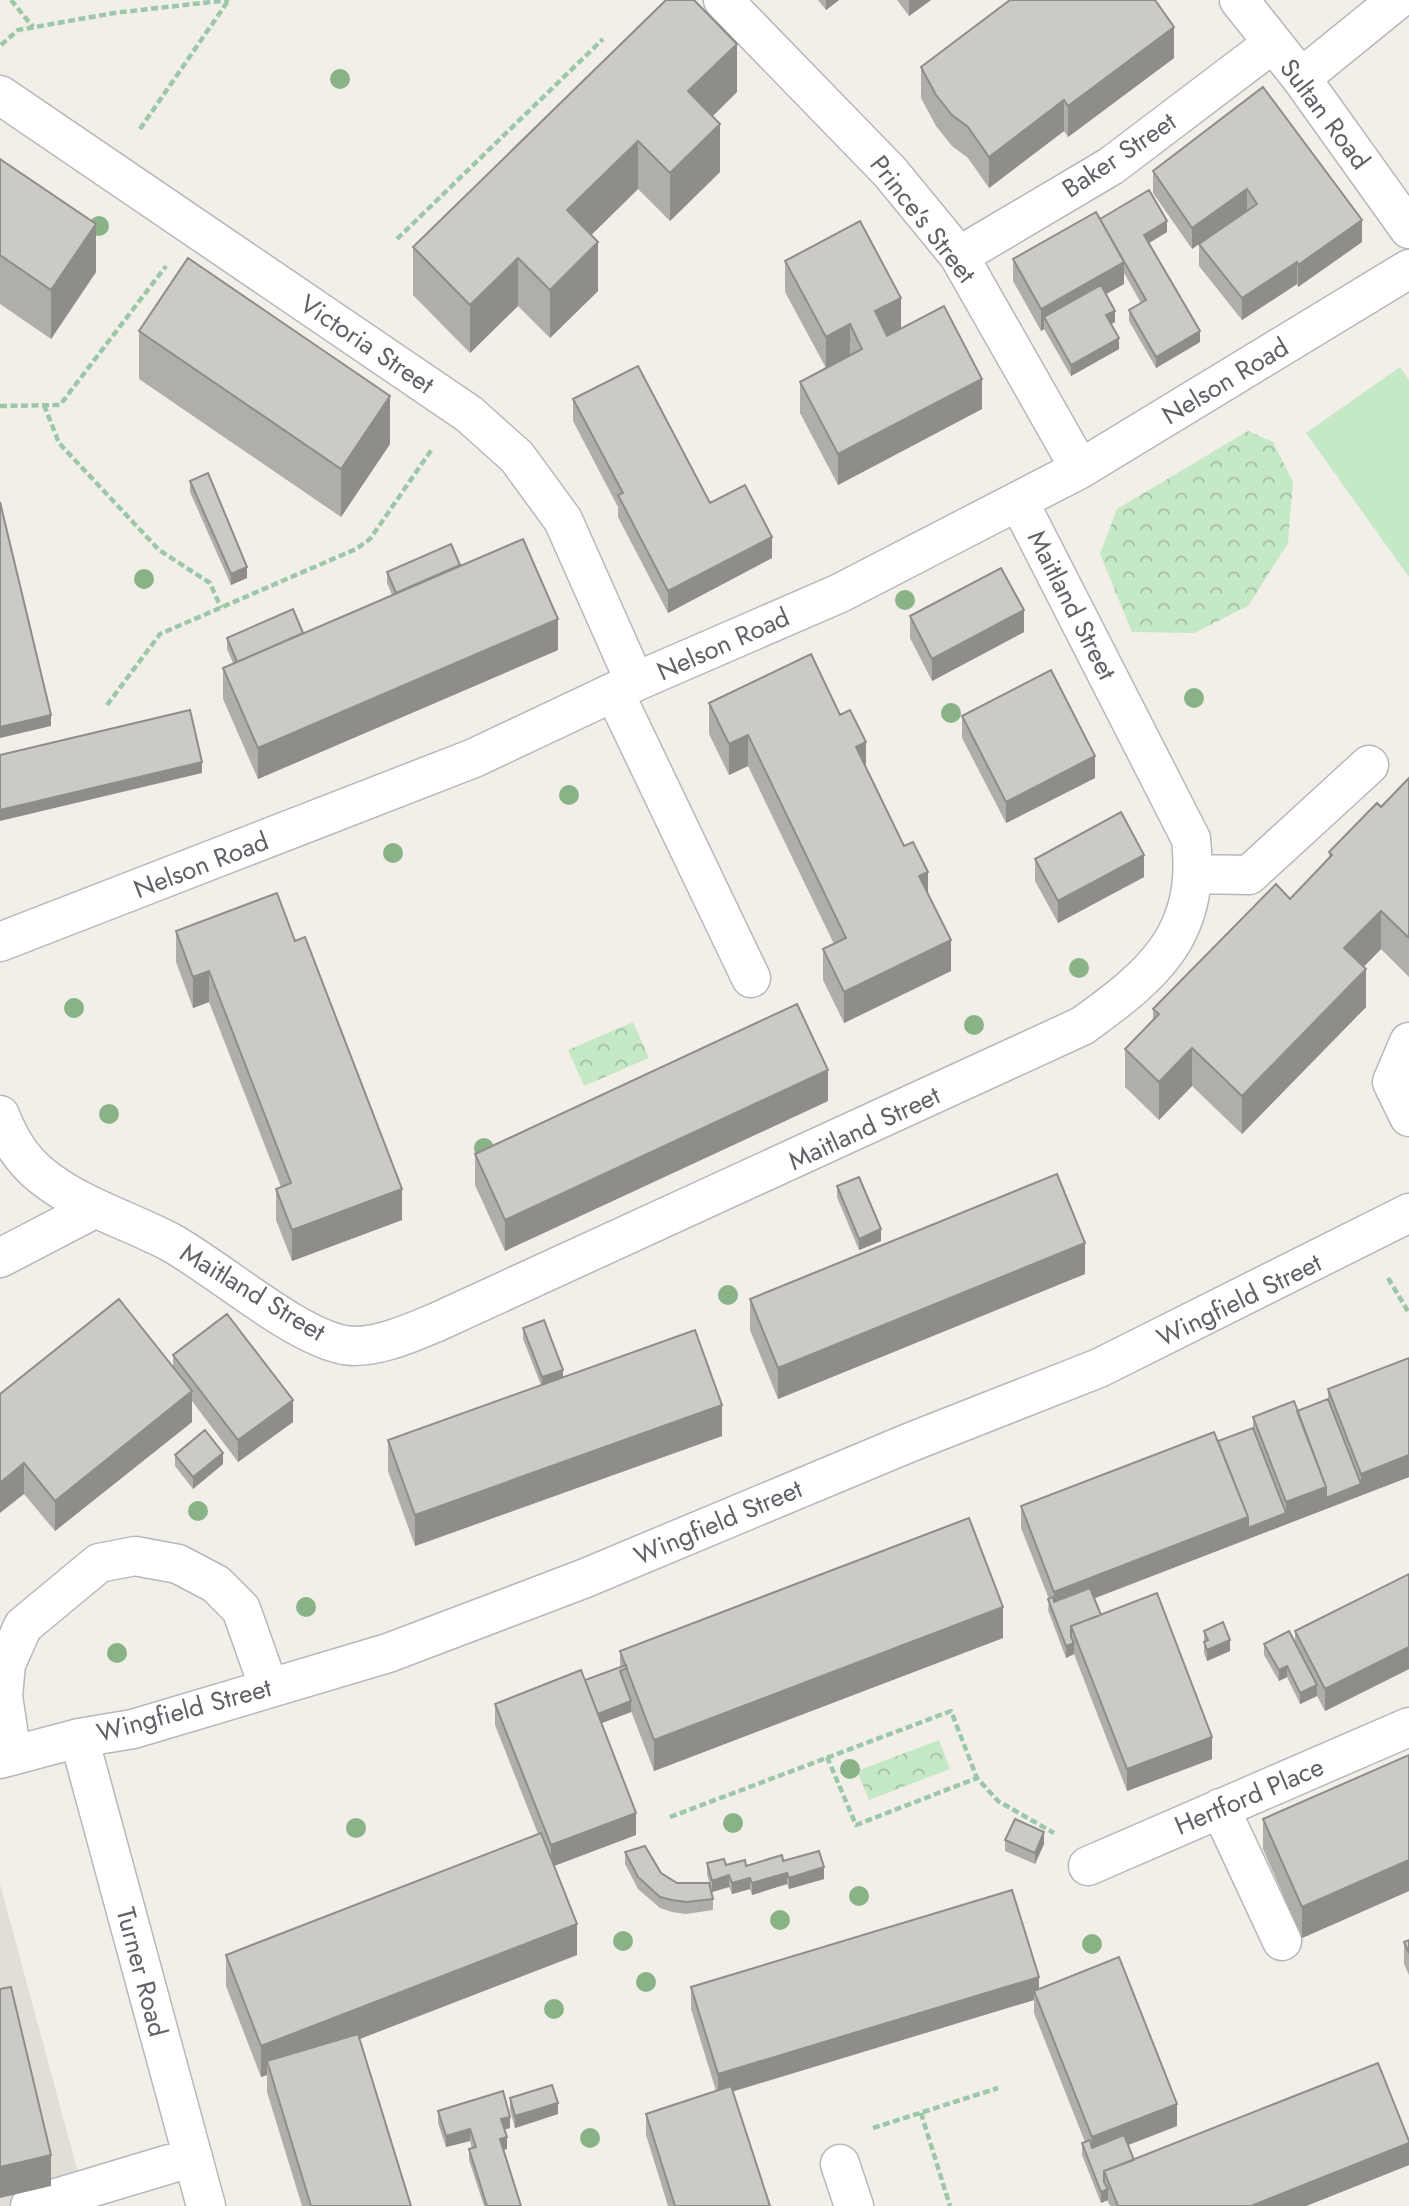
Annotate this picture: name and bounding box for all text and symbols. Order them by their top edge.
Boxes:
street label: Sultan Road [1271,51,1379,177]
street label: Baker Street [1054,102,1184,207]
street label: Prince's Street [861,147,986,292]
street label: Victoria Street [292,285,442,403]
street label: Nelson Road [1154,328,1296,434]
street label: Maitland Street [1018,524,1126,687]
street label: Nelson Road [651,598,795,690]
street label: Nelson Road [128,822,274,908]
street label: Maitland Street [782,1076,947,1180]
street label: Maitland Street [173,1234,333,1351]
street label: Wingfield Street [1150,1243,1329,1356]
street label: Wingfield Street [628,1469,809,1574]
street label: Wingfield Street [93,1668,276,1752]
street label: Hertford Place [1168,1747,1330,1845]
street label: Turner Road [107,1903,177,2041]

